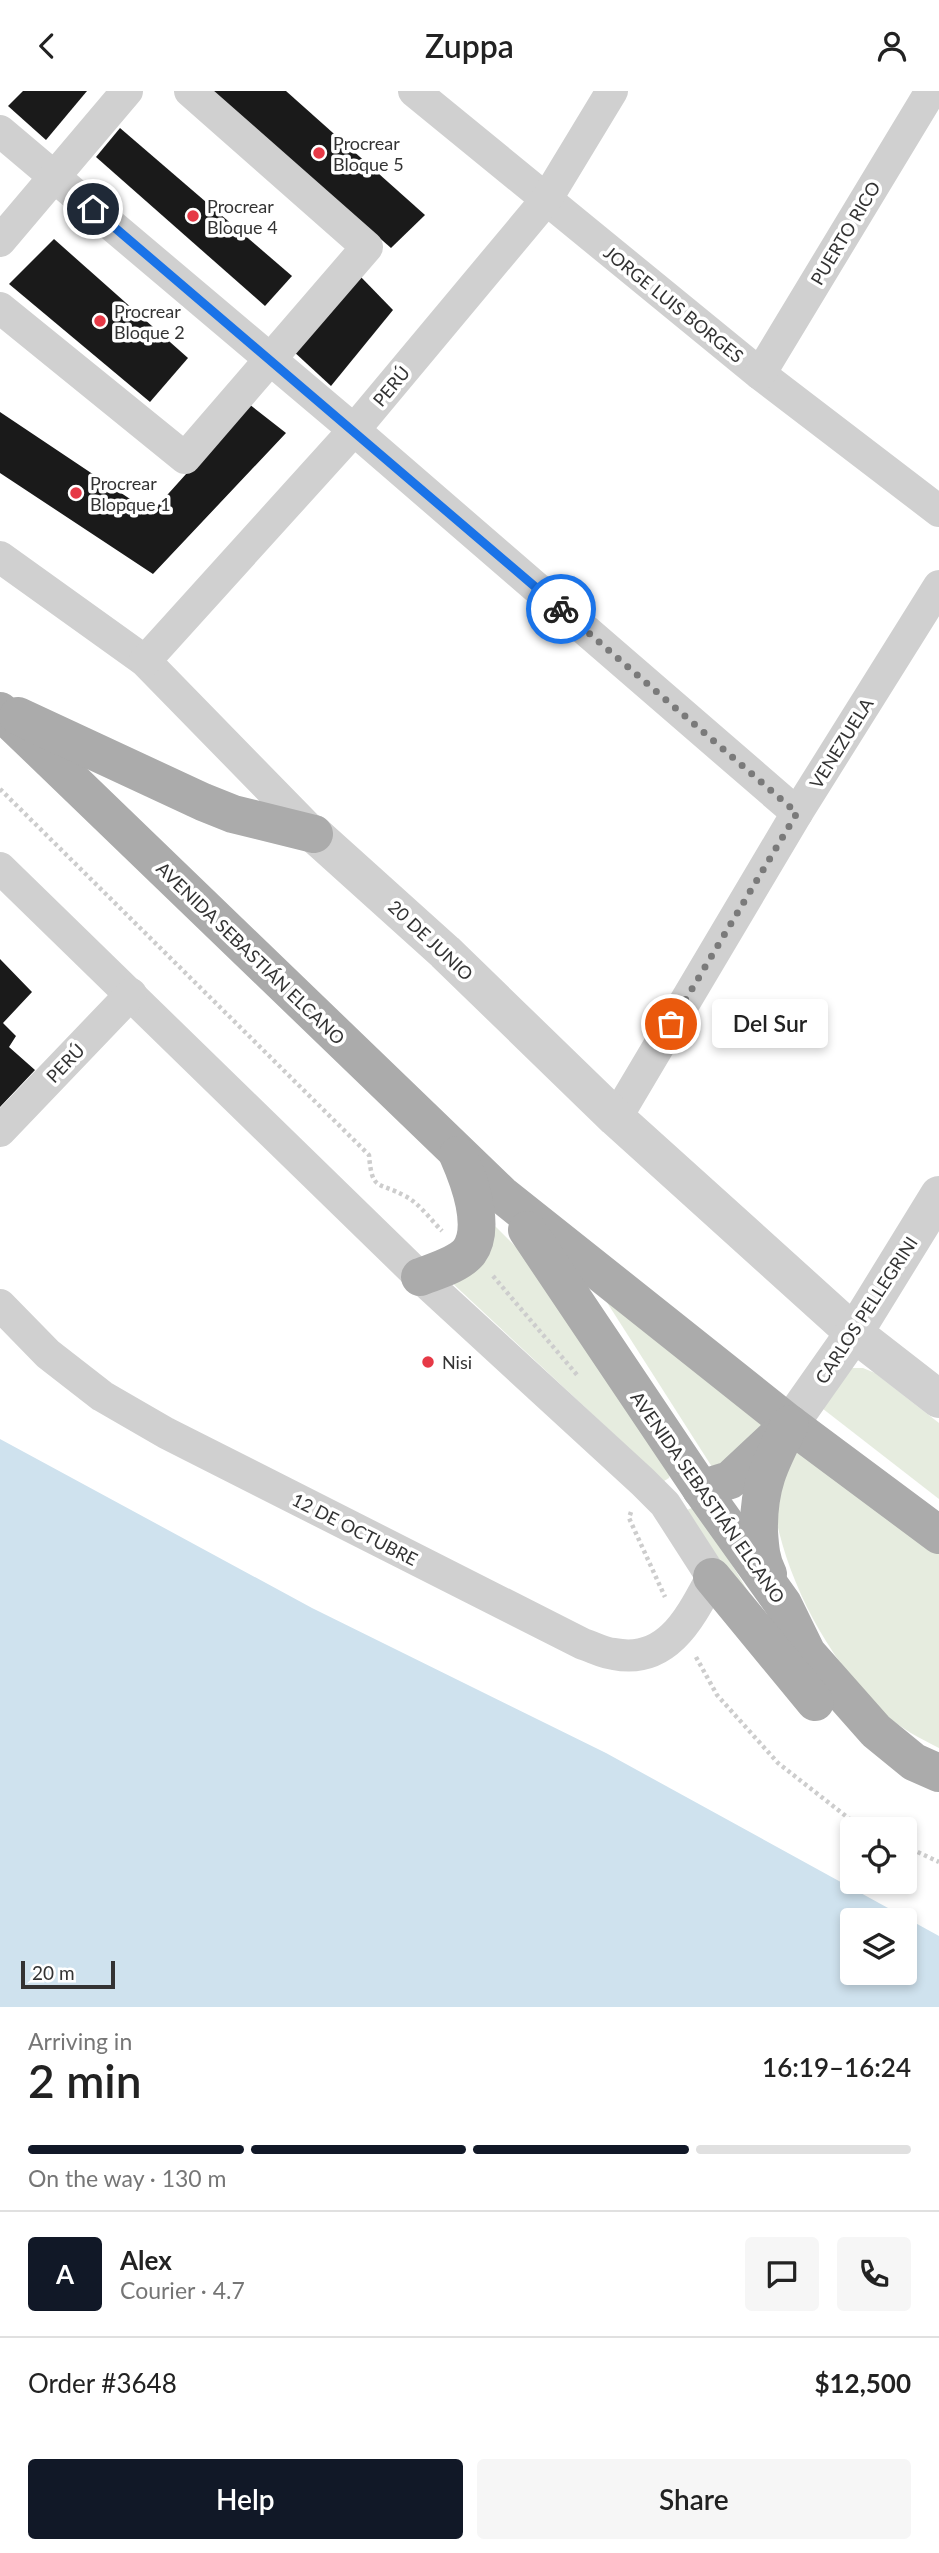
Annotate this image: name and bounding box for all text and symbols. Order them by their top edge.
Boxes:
text: Zuppa [425,26,514,65]
icon: back [28,27,66,65]
icon: person [873,27,911,65]
place label: Procrear Bloque 5 [333,132,404,175]
marker: Procrear Bloque 5 [311,145,327,161]
street label: PUERTO RICO [805,177,885,289]
pin [63,179,123,239]
icon: home [74,190,112,228]
place label: Procrear Bloque 4 [207,195,278,238]
marker: Procrear Bloque 4 [185,208,201,224]
street label: JORGE LUIS BORGES [600,241,748,367]
place label: Procrear Bloque 2 [114,300,185,343]
marker: Procrear Bloque 2 [92,313,108,329]
street label: PERÚ [368,361,414,411]
place label: Procrear Blopque 1 [90,472,171,515]
marker: Procrear Blopque 1 [68,485,84,501]
courier [526,574,596,644]
icon: bike [542,590,580,628]
street label: VENEZUELA [804,693,878,792]
street label: AVENIDA SEBASTIÁN ELCANO [152,857,350,1049]
street label: 20 DE JUNIO [384,895,478,985]
pin [641,994,701,1054]
callout: Del Sur [713,999,828,1049]
icon: bag [652,1005,690,1043]
text: Del Sur [733,1009,807,1037]
street label: PERÚ [41,1039,89,1087]
street label: CARLOS PELLEGRINI [810,1232,922,1388]
place label: Nisi [442,1351,472,1373]
marker: Nisi [420,1354,436,1370]
street label: AVENIDA SEBASTIÁN ELCANO [626,1387,790,1607]
street label: 12 DE OCTUBRE [289,1488,421,1570]
map controls [840,1817,917,1985]
button: locate [840,1817,917,1894]
button: layers [840,1908,917,1985]
scale bar [21,1958,116,1990]
text: 20 m [32,1961,75,1984]
text: Arriving in [28,2027,132,2055]
text: 16:19–16:24 [762,2051,911,2083]
text: 2 min [28,2053,142,2108]
text: On the way · 130 m [28,2164,227,2192]
button: chat [745,2237,819,2311]
button: phone [837,2237,911,2311]
text: Alex [120,2244,172,2276]
text: A [56,2258,74,2290]
text: Courier · 4.7 [120,2276,245,2304]
text: Order #3648 [28,2367,177,2399]
text: $12,500 [814,2367,911,2399]
button: Help [28,2459,463,2539]
button: Share [477,2459,911,2539]

